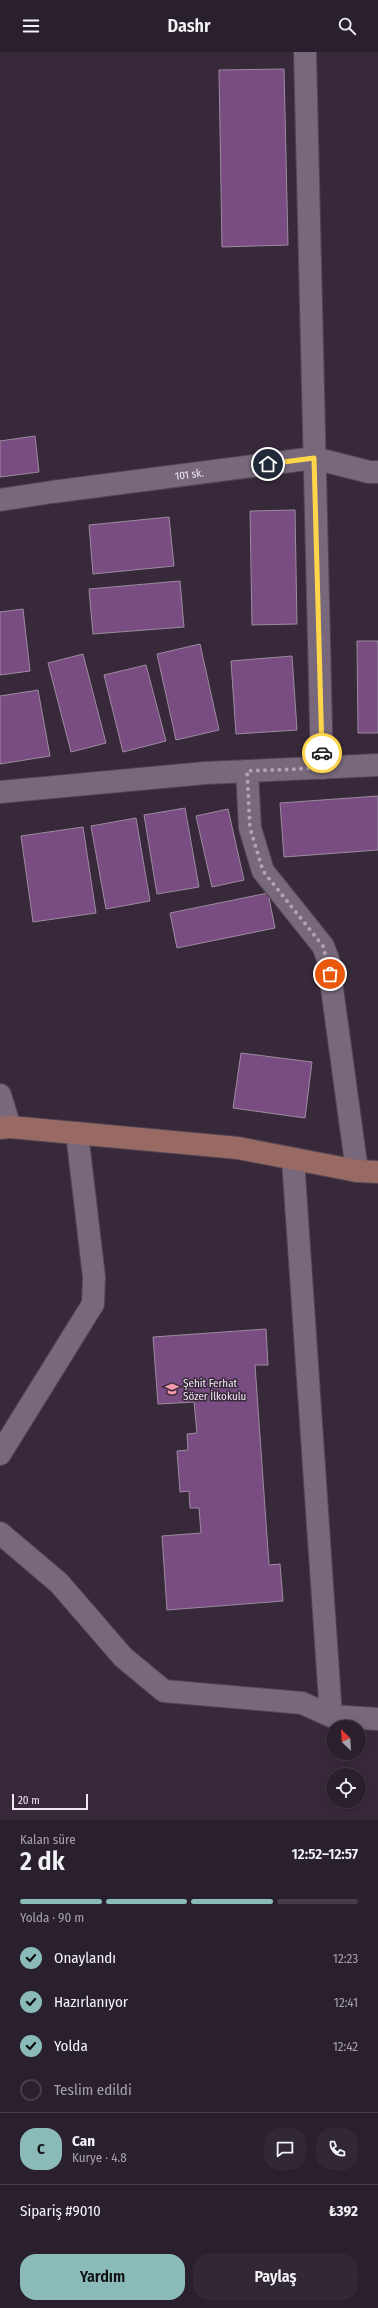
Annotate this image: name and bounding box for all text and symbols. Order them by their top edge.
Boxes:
icon: menu [20,15,42,37]
text: Dashr [167,15,211,37]
icon: search [336,15,358,37]
pin [251,447,285,481]
icon: home [257,453,279,475]
street label: 101 sk. [174,466,204,483]
courier [302,733,342,773]
icon: car [311,742,333,764]
pin [313,957,347,991]
icon: bag [319,963,341,985]
place label: Şehit Ferhat Sözer İlkokulu [183,1377,246,1403]
school or university icon: Şehit Ferhat Sözer İlkokulu [164,1381,180,1397]
north arrow [326,1720,366,1760]
map controls [326,1720,366,1808]
button: locate [326,1768,366,1808]
scale bar [12,1792,88,1811]
text: 20 m [18,1794,40,1807]
text: Kalan süre [20,1832,76,1847]
text: 12:52–12:57 [292,1845,358,1863]
text: 2 dk [20,1846,65,1877]
text: Yolda · 90 m [20,1910,84,1925]
icon: check [20,1947,42,1969]
text: Onaylandı [54,1949,116,1967]
text: 12:23 [333,1951,358,1966]
icon: check [20,1991,42,2013]
text: Hazırlanıyor [54,1993,128,2011]
text: 12:41 [334,1995,358,2010]
icon: check [20,2035,42,2057]
text: Yolda [54,2037,88,2055]
text: 12:42 [333,2039,358,2054]
text: Teslim edildi [54,2081,132,2099]
button: chat [264,2128,306,2170]
button: phone [316,2128,358,2170]
text: Can [72,2132,95,2150]
text: C [37,2140,45,2158]
text: Kurye · 4.8 [72,2150,127,2165]
text: Sipariş #9010 [20,2202,101,2220]
text: ₺392 [329,2202,358,2220]
button: Yardım [20,2254,185,2300]
button: Paylaş [193,2254,358,2300]

